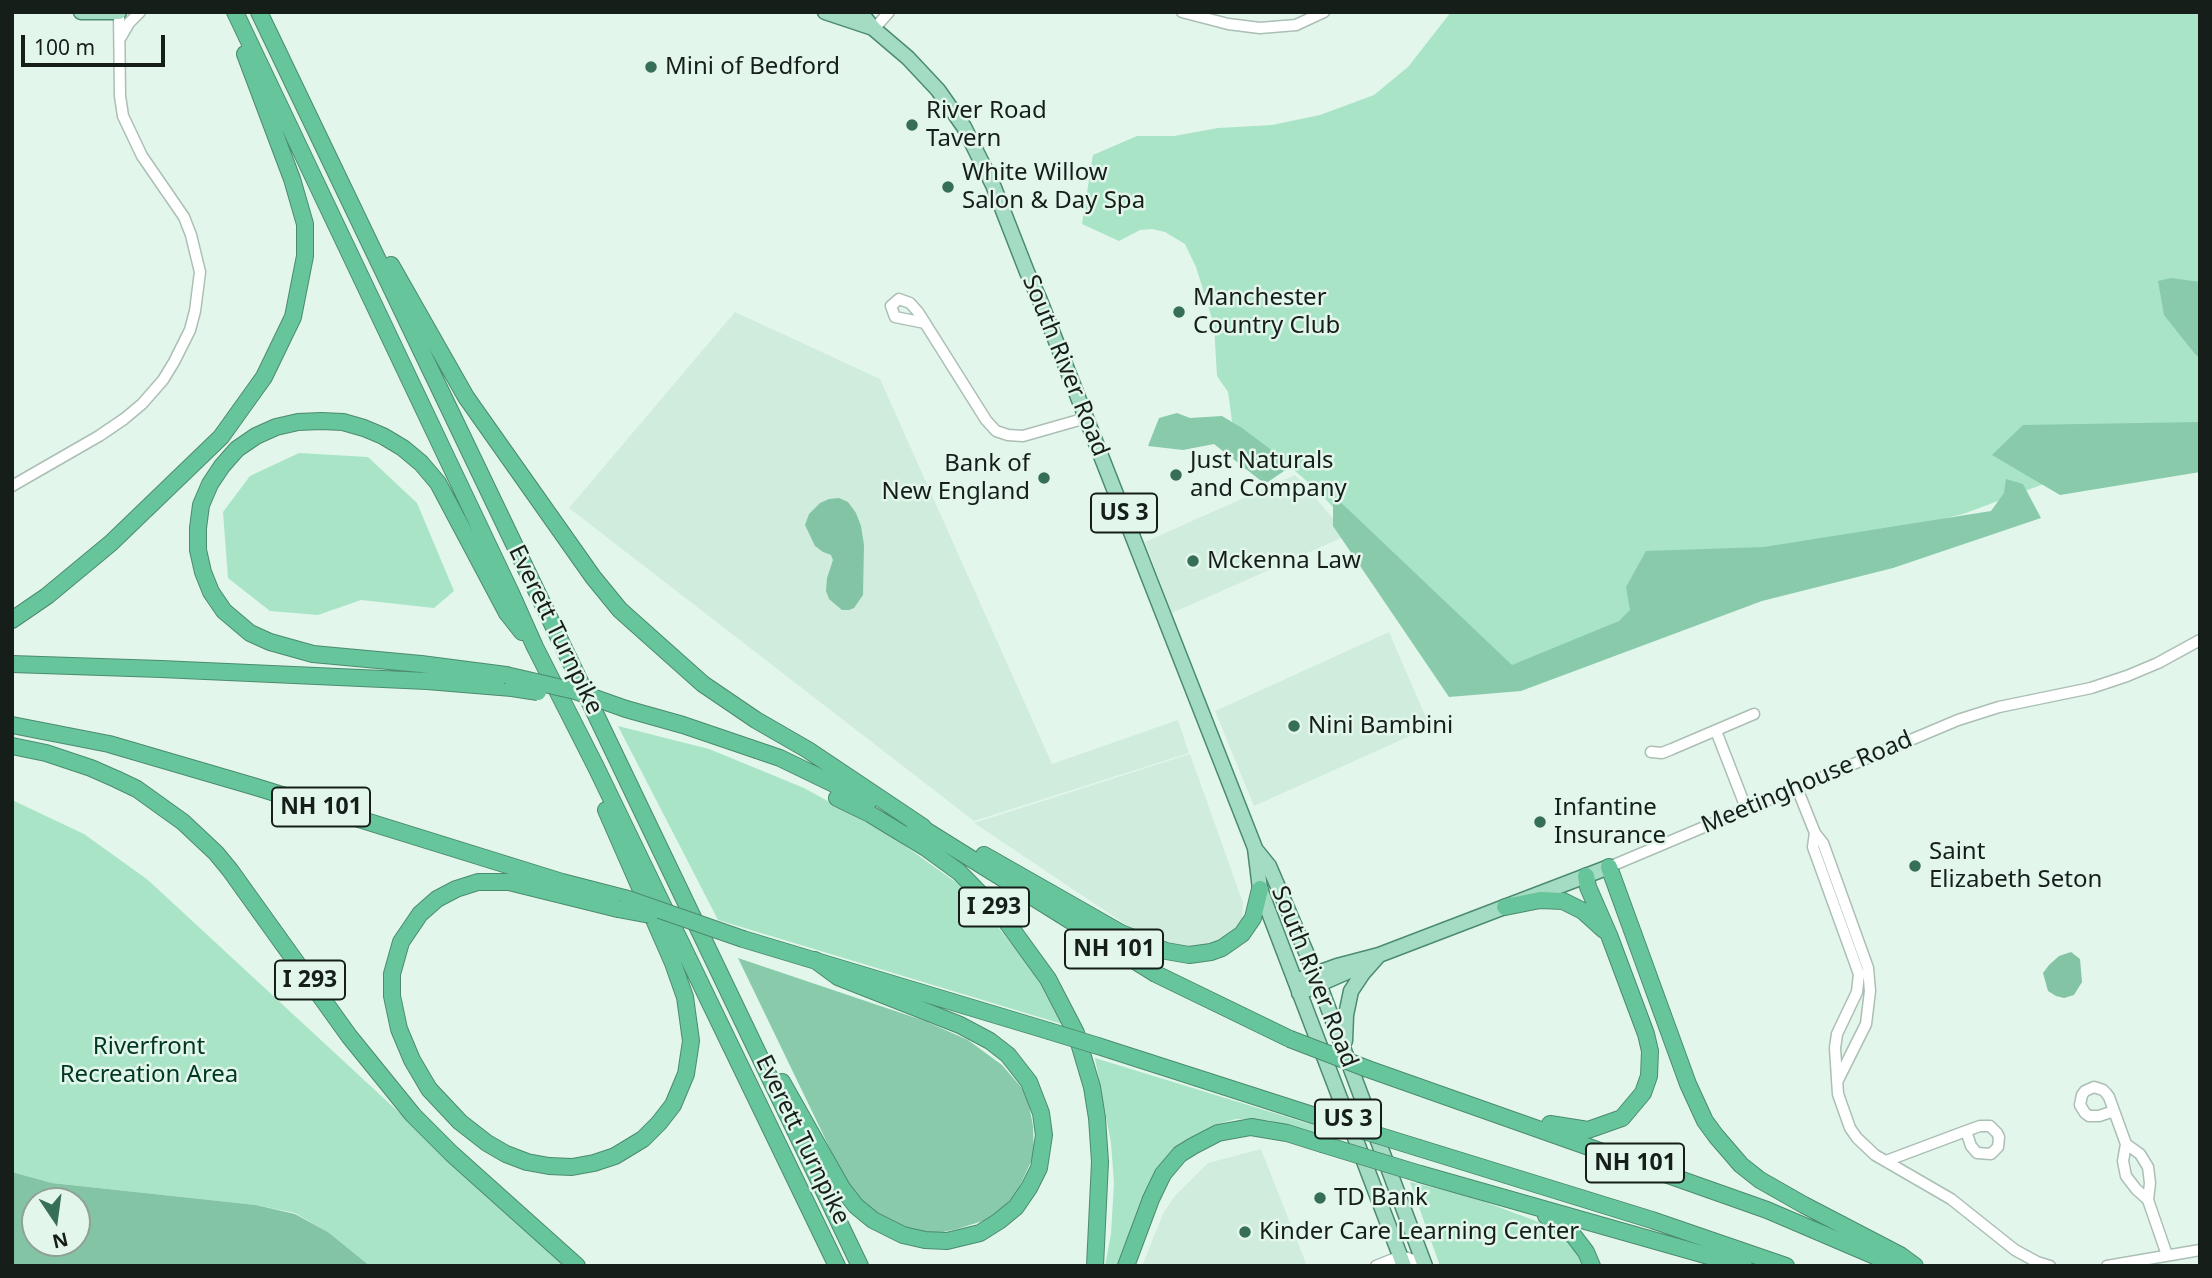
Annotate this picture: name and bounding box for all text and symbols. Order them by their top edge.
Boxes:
scale bar [24,21,168,65]
text: 100 m [34,33,95,61]
place label: Mini of Bedford [665,53,840,81]
marker: Mini of Bedford [643,59,659,75]
place label: River Road Tavern [926,97,1047,153]
marker: River Road Tavern [904,117,920,133]
place label: White Willow Salon & Day Spa [962,159,1145,215]
marker: White Willow Salon & Day Spa [940,179,956,195]
street label: South River Road [1016,271,1114,461]
place label: Manchester Country Club [1193,284,1340,340]
marker: Manchester Country Club [1171,304,1187,320]
place label: Just Naturals and Company [1190,447,1347,503]
place label: Bank of New England [881,450,1030,506]
marker: Just Naturals and Company [1168,467,1184,483]
marker: Bank of New England [1036,470,1052,486]
road number: US 3 [1091,494,1157,533]
street label: Everett Turnpike [502,541,608,719]
place label: Mckenna Law [1207,547,1361,575]
marker: Mckenna Law [1185,553,1201,569]
place label: Nini Bambini [1308,712,1453,740]
marker: Nini Bambini [1286,718,1302,734]
street label: Meetinghouse Road [1697,726,1917,840]
road number: NH 101 [272,788,370,827]
place label: Infantine Insurance [1554,794,1666,850]
marker: Infantine Insurance [1532,814,1548,830]
place label: Saint Elizabeth Seton [1929,838,2102,894]
marker: Saint Elizabeth Seton [1907,858,1923,874]
street label: South River Road [1265,882,1363,1072]
road number: I 293 [959,888,1029,926]
road number: NH 101 [1065,930,1163,968]
road number: I 293 [275,960,345,1000]
park label: Riverfront Recreation Area [60,1033,238,1089]
street label: Everett Turnpike [749,1051,855,1229]
road number: US 3 [1315,1100,1381,1138]
road number: NH 101 [1586,1144,1684,1182]
place label: TD Bank [1334,1184,1428,1212]
north arrow [21,1187,91,1257]
marker: TD Bank [1312,1190,1328,1206]
place label: Kinder Care Learning Center [1259,1218,1579,1246]
marker: Kinder Care Learning Center [1237,1224,1253,1240]
text: N [50,1226,71,1255]

